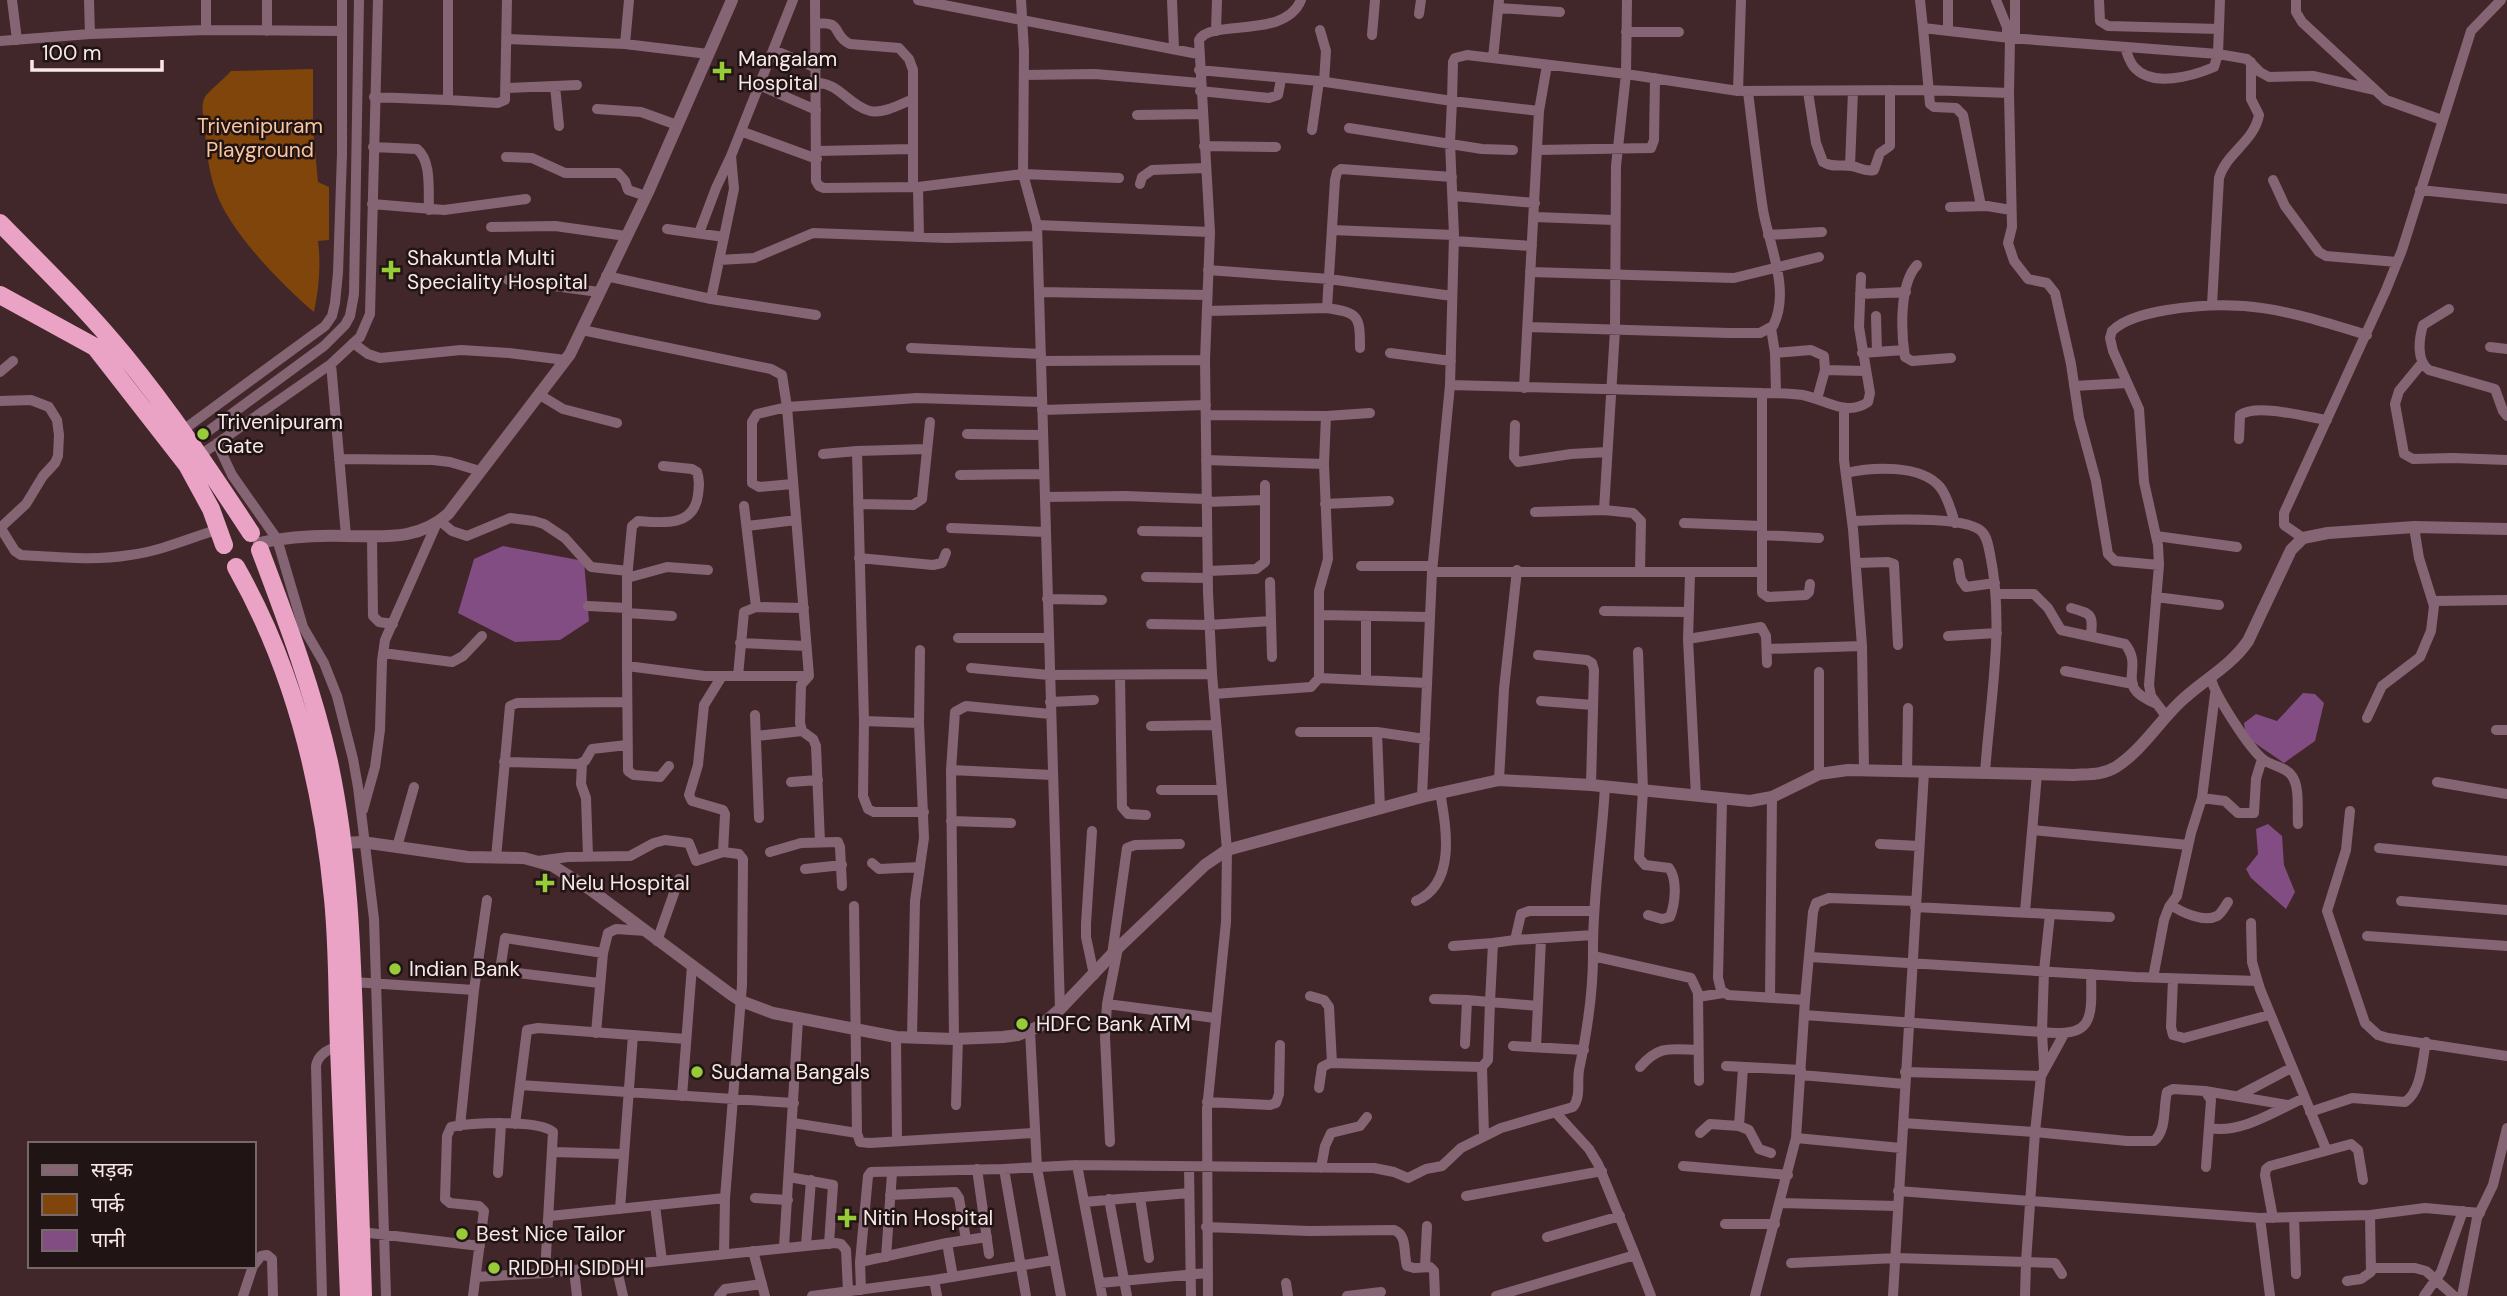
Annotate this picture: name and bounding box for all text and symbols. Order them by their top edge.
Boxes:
scale bar [32,28,161,72]
text: 100 m [42,39,102,67]
place label: Mangalam Hospital [738,45,837,97]
marker: Mangalam Hospital [712,61,732,81]
park label: Trivenipuram Playground [197,112,323,164]
place label: Shakuntla Multi Speciality Hospital [407,244,588,296]
marker: Shakuntla Multi Speciality Hospital [381,260,401,280]
place label: Trivenipuram Gate [217,408,343,460]
marker: Trivenipuram Gate [195,426,211,442]
place label: Nelu Hospital [561,869,690,897]
marker: Nelu Hospital [535,873,555,893]
place label: Indian Bank [409,955,520,983]
marker: Indian Bank [387,961,403,977]
place label: HDFC Bank ATM [1036,1010,1191,1038]
marker: HDFC Bank ATM [1014,1016,1030,1032]
place label: Sudama Bangals [711,1058,870,1086]
marker: Sudama Bangals [689,1064,705,1080]
legend [28,1142,256,1268]
text: सड़क [91,1156,133,1184]
text: पार्क [91,1191,125,1219]
place label: Nitin Hospital [863,1204,993,1232]
marker: Nitin Hospital [837,1208,857,1228]
place label: Best Nice Tailor [476,1220,625,1248]
text: पानी [91,1226,126,1254]
marker: Best Nice Tailor [454,1226,470,1242]
place label: RIDDHI SIDDHI [508,1254,644,1282]
marker: RIDDHI SIDDHI [486,1260,502,1276]

